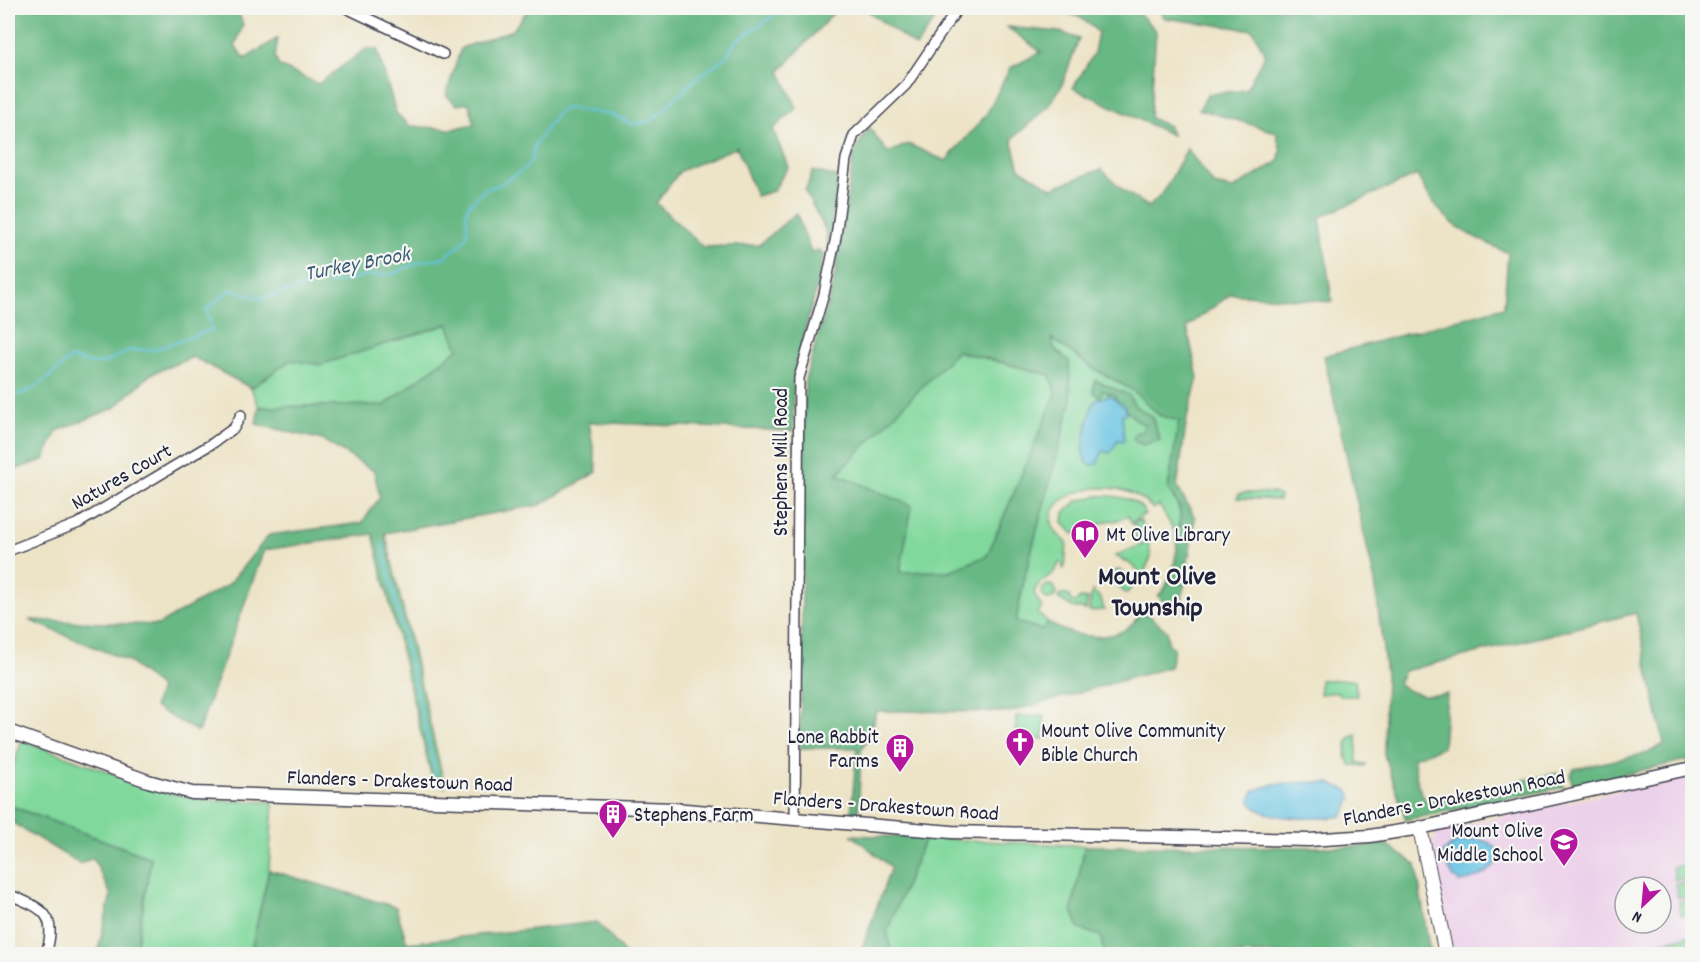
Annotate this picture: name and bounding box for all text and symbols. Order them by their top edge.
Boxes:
water label: Turkey Brook [303,240,415,291]
street label: Stephens Mill Road [768,388,798,536]
street label: Natures Court [66,437,179,520]
library icon: Mt Olive Library [1069,518,1101,560]
place label: Mt Olive Library [1106,522,1231,552]
district label: Mount Olive Township [1098,559,1216,629]
place label: Mount Olive Community Bible Church [1041,718,1226,772]
place label: Lone Rabbit Farms [787,724,879,778]
church icon: Mount Olive Community Bible Church [1004,726,1036,768]
building icon: Lone Rabbit Farms [884,732,916,774]
street label: Flanders - Drakestown Road [286,764,513,802]
street label: Flanders - Drakestown Road [1341,764,1568,836]
street label: Flanders - Drakestown Road [772,785,1000,831]
building icon: Stephens Farm [597,798,629,840]
place label: Stephens Farm [634,802,754,832]
place label: Mount Olive Middle School [1437,818,1543,872]
school or university icon: Mount Olive Middle School [1548,826,1580,868]
north arrow [1613,875,1673,935]
text: N [1629,904,1646,928]

